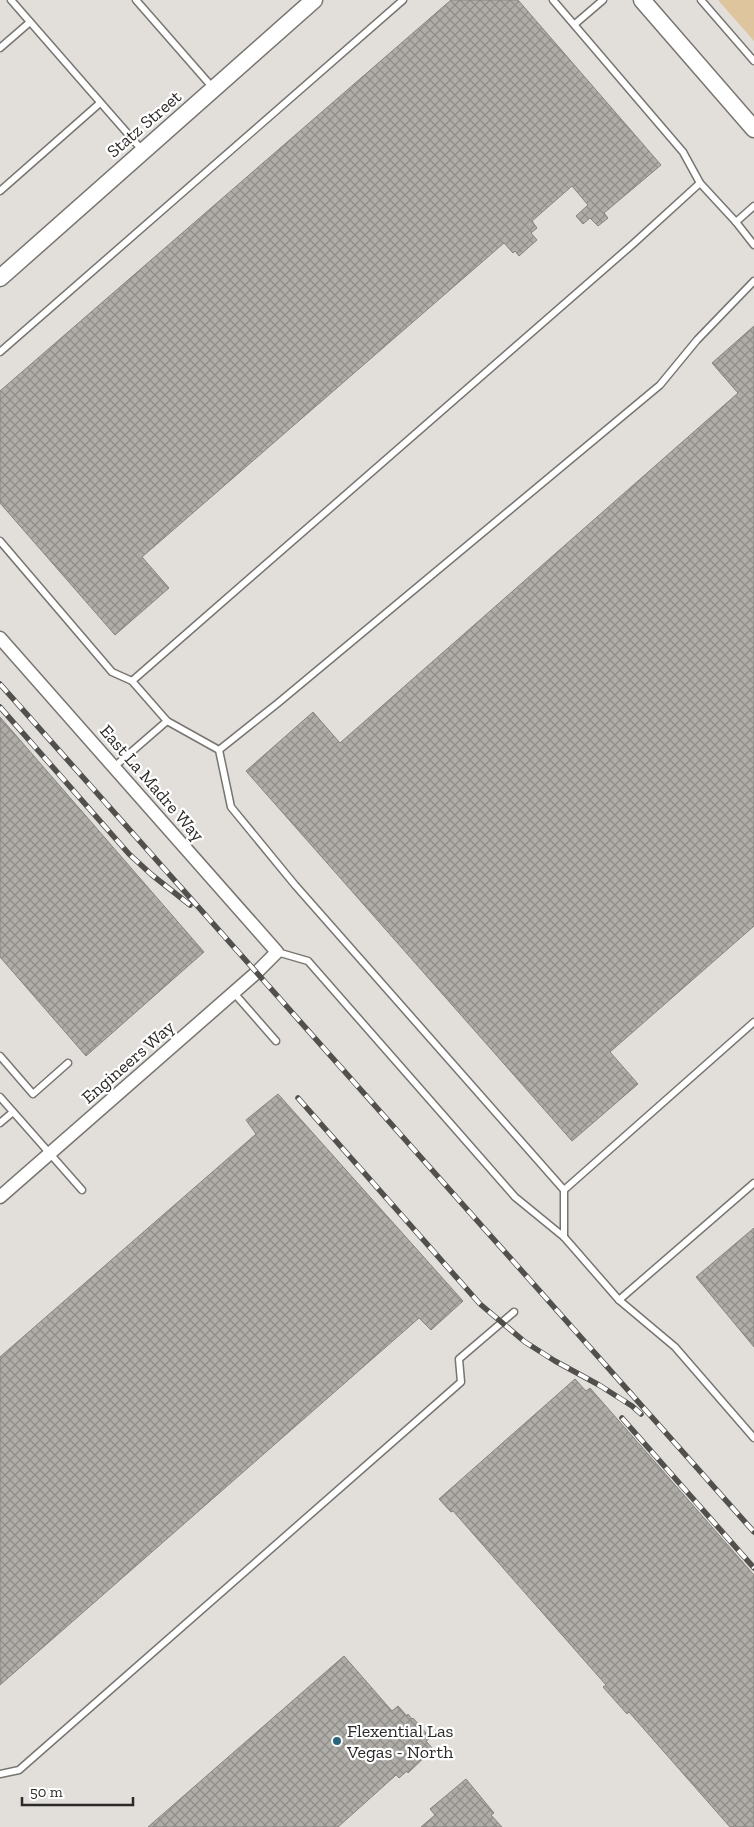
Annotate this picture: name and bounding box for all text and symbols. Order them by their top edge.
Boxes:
street label: Statz Street [102,85,186,162]
street label: East La Madre Way [95,720,209,847]
street label: Engineers Way [77,1015,179,1108]
place label: Flexential Las Vegas - North [346,1720,454,1763]
marker: Flexential Las Vegas - North [331,1735,343,1747]
scale bar [22,1774,134,1806]
text: 50 m [30,1783,63,1801]

